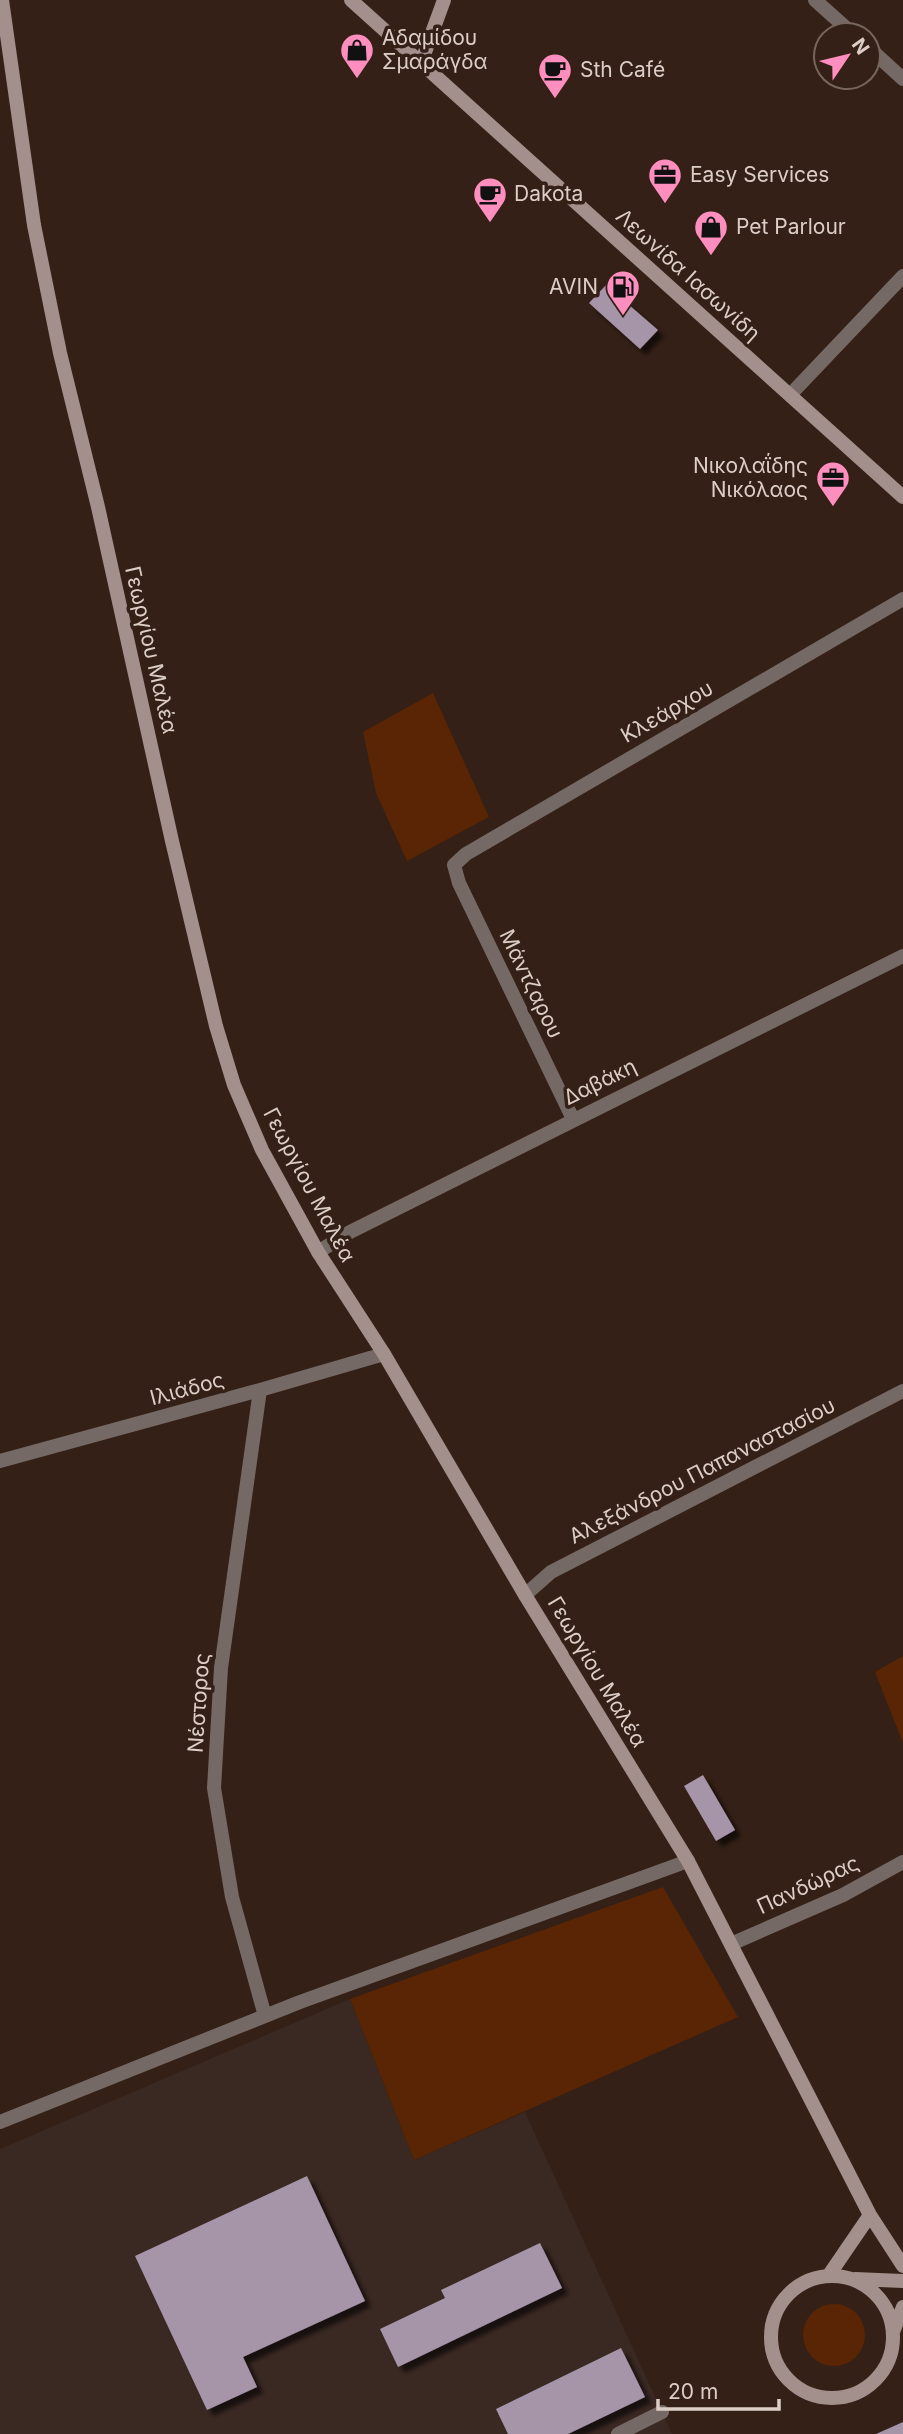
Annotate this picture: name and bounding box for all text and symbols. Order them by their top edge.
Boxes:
north arrow [812,21,882,91]
place label: Αδαμίδου Σμαράγδα [382,25,488,74]
shop icon: Αδαμίδου Σμαράγδα [338,31,376,80]
text: N [847,34,874,59]
cafe icon: Sth Café [536,51,574,100]
place label: Sth Café [580,57,665,82]
office icon: Easy Services [646,156,684,205]
place label: Easy Services [690,162,829,187]
cafe icon: Dakota [471,175,509,224]
place label: Dakota [514,181,583,206]
street label: Λεωνίδα Ιασωνίδη [611,203,766,346]
shop icon: Pet Parlour [692,208,730,257]
place label: Pet Parlour [736,214,846,239]
fuel station icon: AVIN [604,268,642,317]
place label: AVIN [549,274,598,299]
place label: Νικολαΐδης Νικόλαος [693,453,808,502]
office icon: Νικολαΐδης Νικόλαος [814,459,852,508]
street label: Γεωργίου Μαλέα [120,564,183,736]
street label: Κλεάρχου [616,675,717,748]
street label: Μάντζαρου [494,925,569,1042]
street label: Δαβάκη [559,1053,640,1110]
street label: Γεωργίου Μαλέα [258,1103,361,1266]
street label: Ιλιάδος [147,1367,227,1410]
street label: Αλεξάνδρου Παπαναστασίου [565,1392,839,1549]
street label: Γεωργίου Μαλέα [543,1592,652,1752]
street label: Νέστορος [183,1652,214,1754]
street label: Πανδώρας [753,1850,863,1919]
scale bar [658,2368,779,2412]
text: 20 m [668,2379,718,2404]

